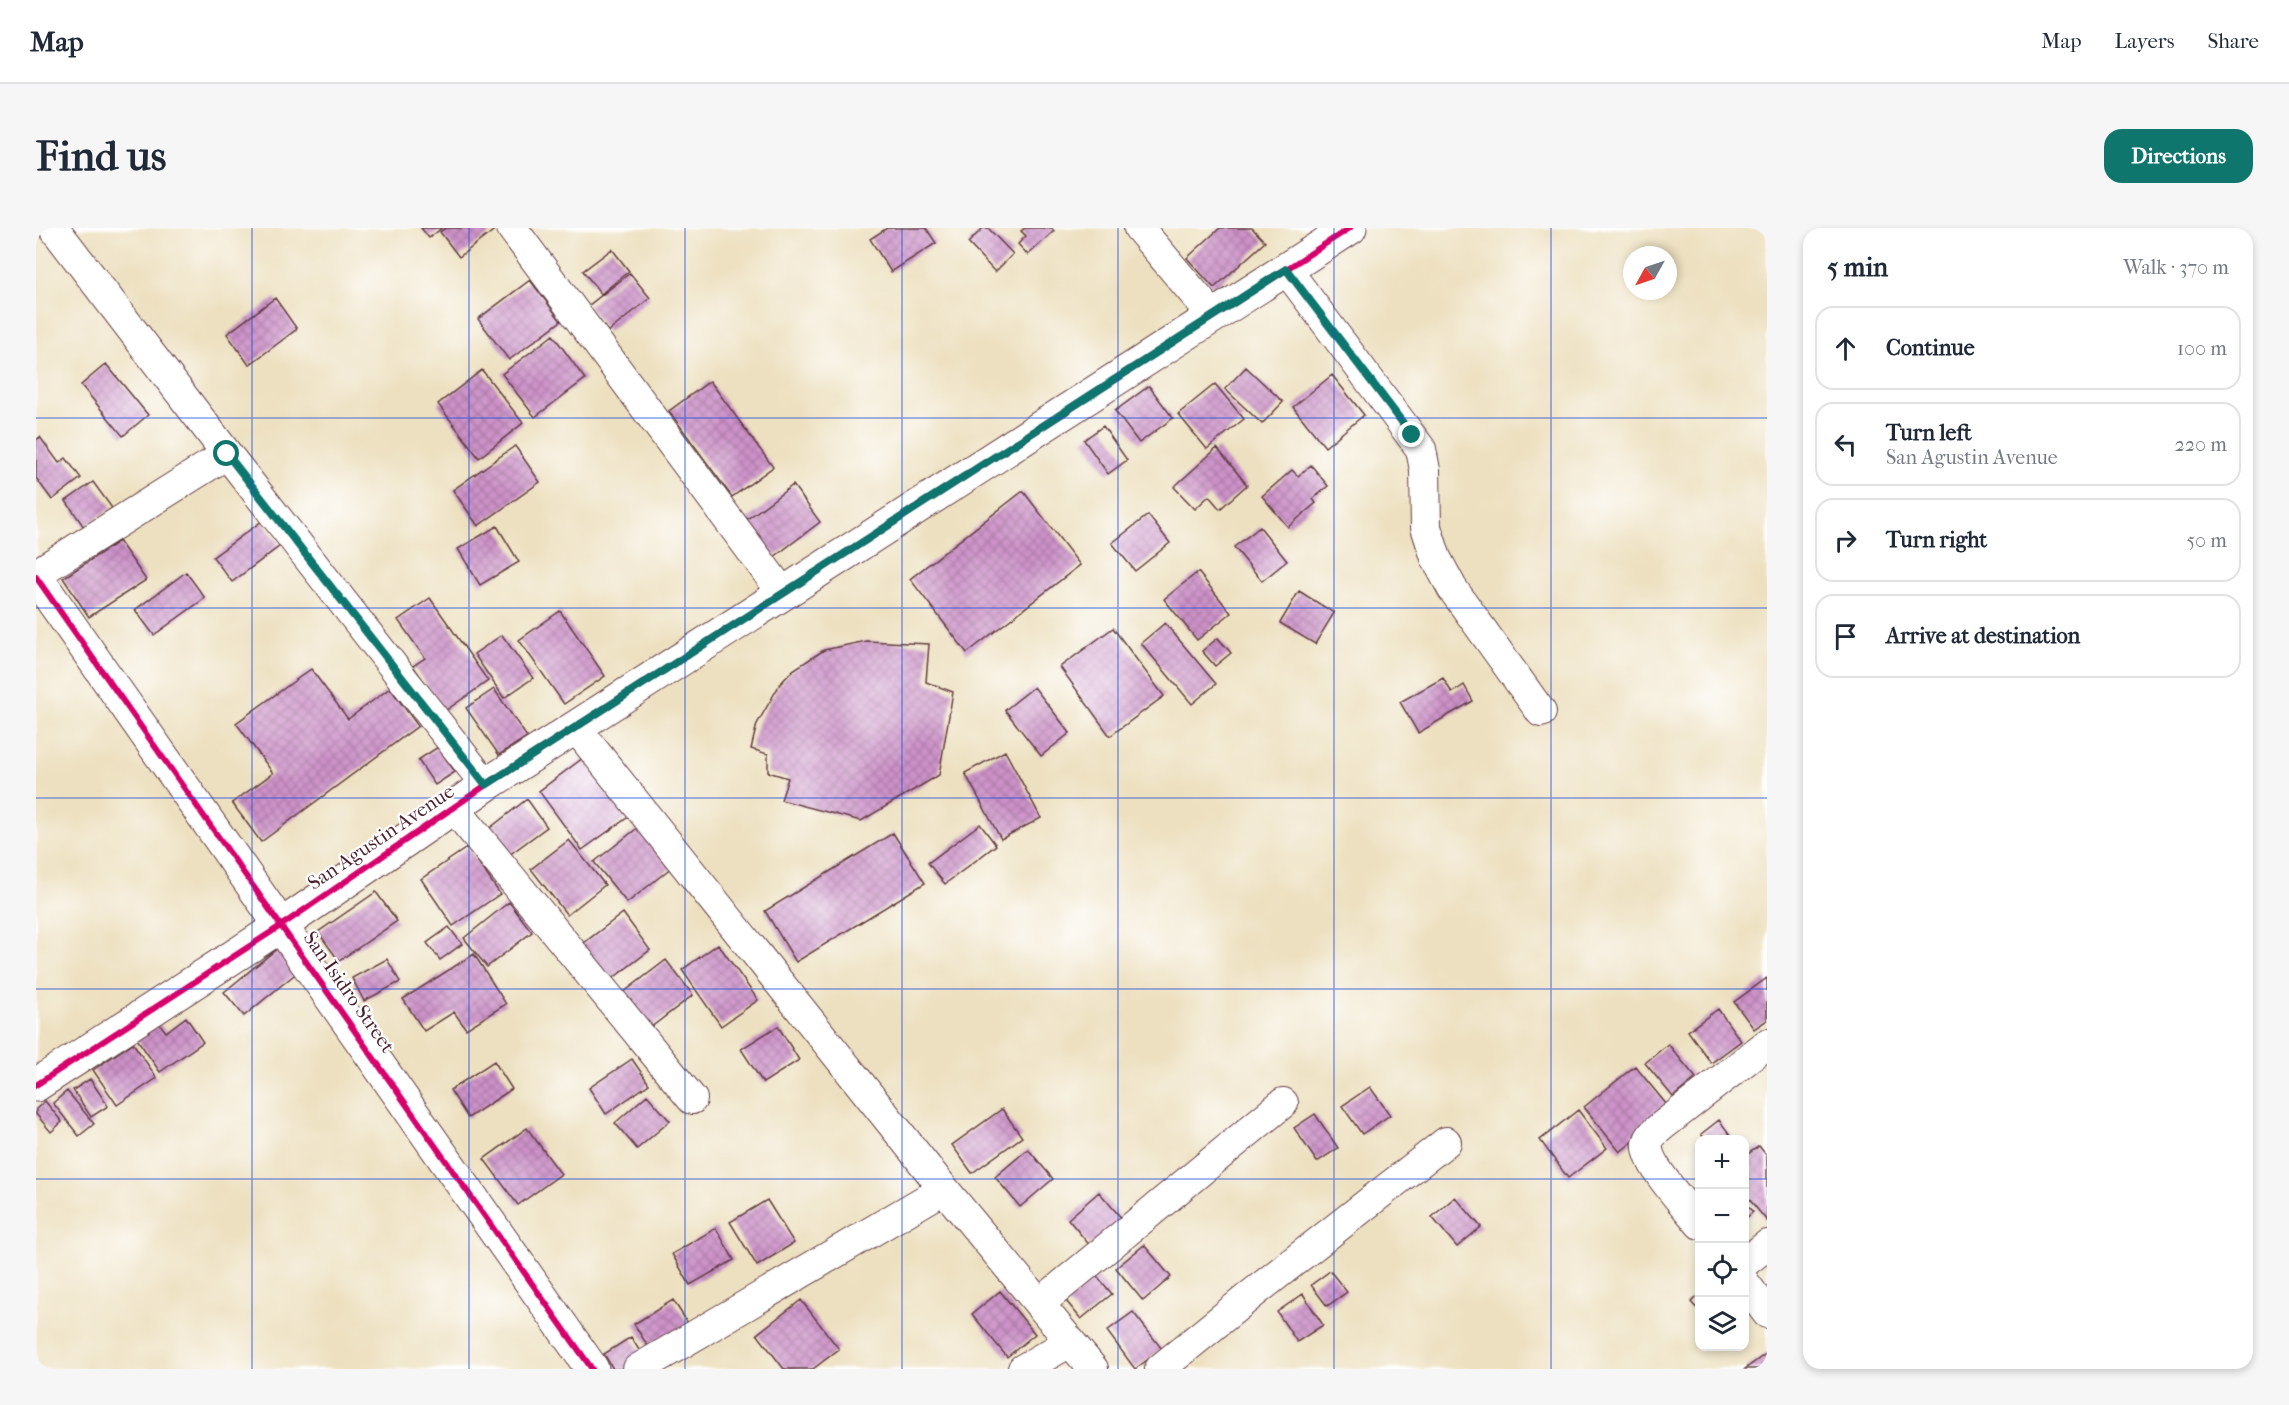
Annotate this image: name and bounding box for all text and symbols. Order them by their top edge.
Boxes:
text: Map [30,25,84,58]
text: Map [2041,29,2082,53]
text: Layers [2115,29,2174,53]
text: Share [2207,29,2259,53]
button: Directions [2104,129,2253,183]
text: Find us [36,132,166,181]
north arrow [1623,246,1677,300]
text: 5 min [1827,252,1888,283]
text: Walk · 370 m [2123,256,2229,279]
icon: ahead [1829,332,1862,365]
text: Continue [1886,335,1975,361]
text: 100 m [2177,337,2227,360]
text: Turn left [1886,420,1972,446]
route end [1398,421,1424,447]
icon: left [1829,428,1862,461]
text: 220 m [2174,433,2227,456]
route start [213,440,239,466]
text: San Agustin Avenue [1886,446,2058,469]
icon: right [1829,524,1862,557]
text: Turn right [1886,527,1987,553]
text: 50 m [2186,529,2227,552]
icon: arrive [1829,620,1862,653]
text: Arrive at destination [1886,623,2080,649]
street label: San Agustin Avenue [303,779,459,895]
street label: San Isidro Street [299,927,399,1057]
map controls [1695,1135,1749,1351]
button: + [1695,1135,1749,1189]
button: − [1695,1189,1749,1243]
button: locate [1695,1243,1749,1297]
button: layers [1695,1297,1749,1351]

